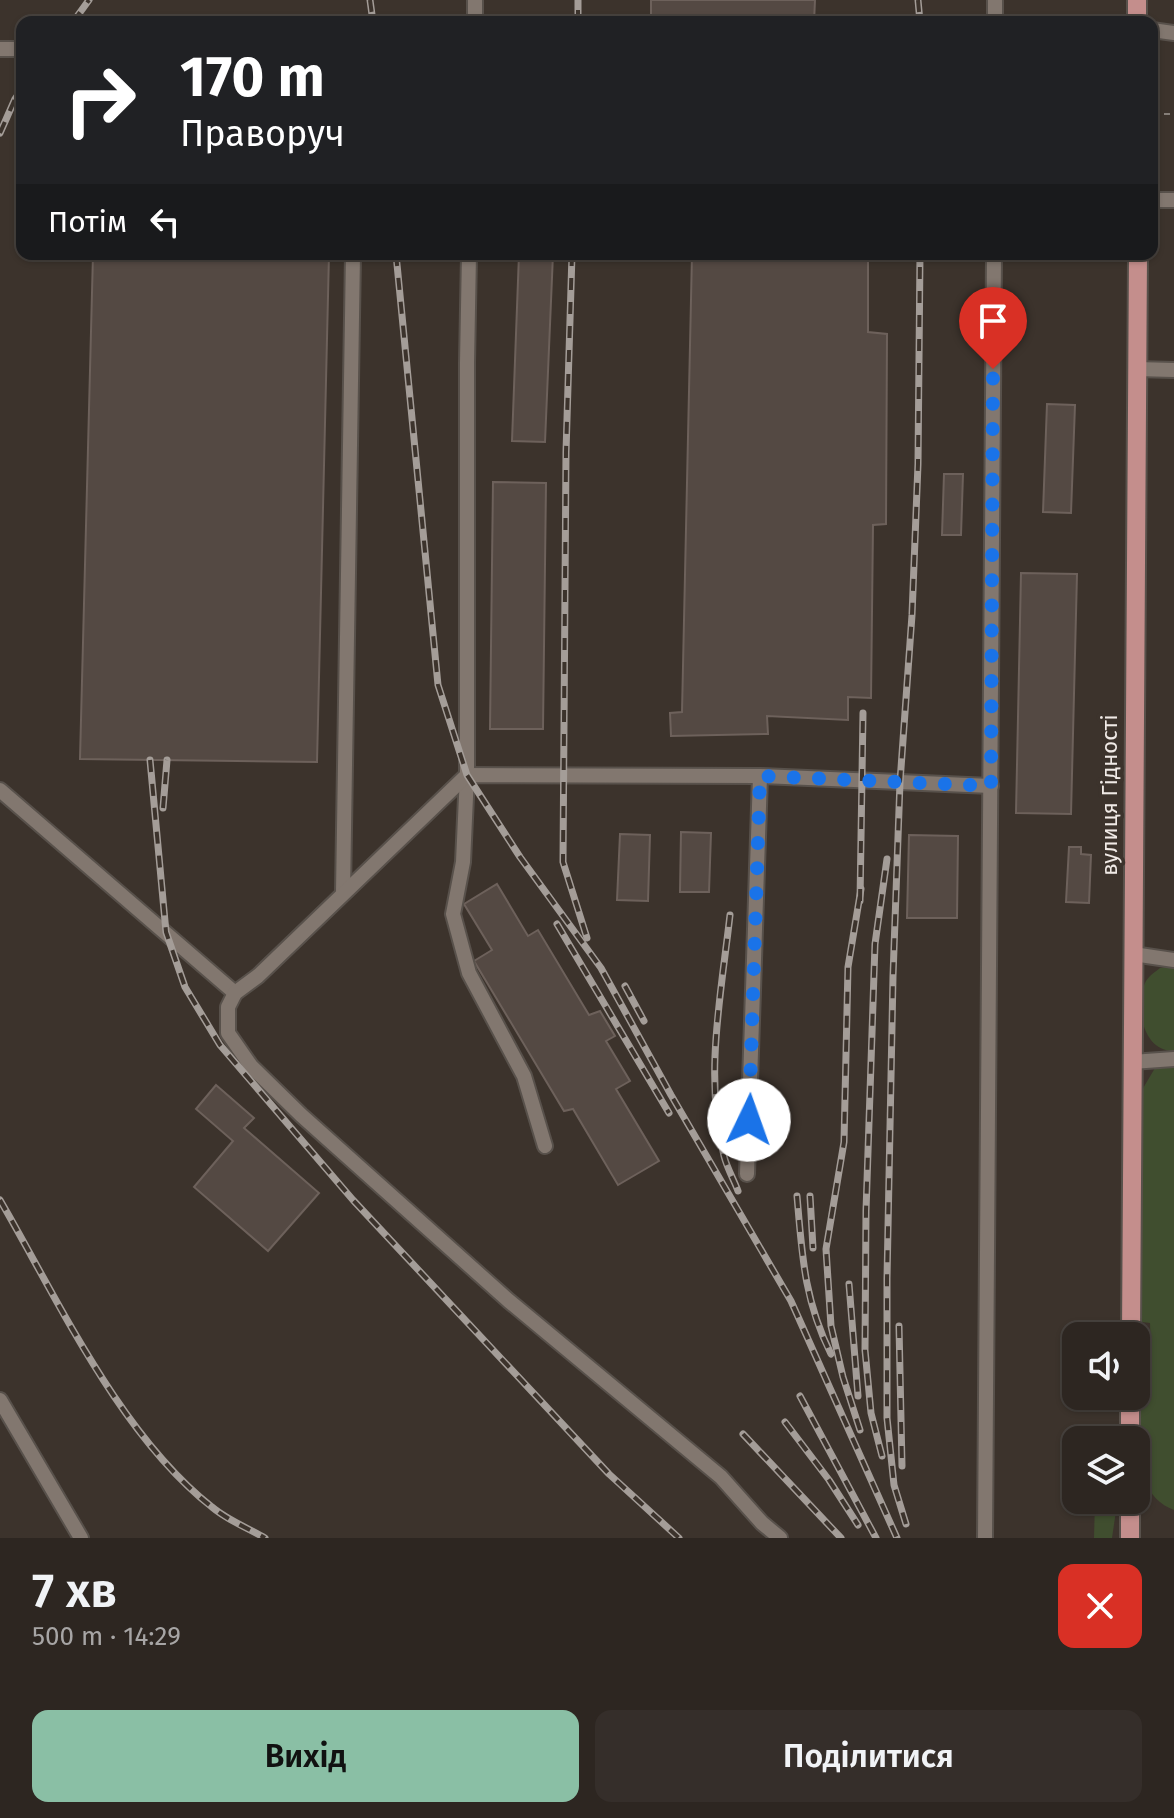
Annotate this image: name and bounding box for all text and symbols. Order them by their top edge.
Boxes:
text: 170 m [180,44,325,111]
icon: right [48,48,152,152]
text: Праворуч [180,112,345,156]
icon: left [143,200,187,244]
text: Потім [48,204,127,240]
pin [959,287,1027,369]
icon: arrive [971,299,1015,343]
street label: вулиця Гідності [1096,714,1123,876]
position arrow [707,1078,791,1162]
map controls [1062,1322,1150,1514]
button: sound [1062,1322,1150,1410]
button: layers [1062,1426,1150,1514]
text: 7 хв [32,1562,117,1620]
button: close [1058,1564,1142,1648]
text: 500 m · 14:29 [32,1621,181,1652]
button: Вихід [32,1710,579,1802]
button: Поділитися [595,1710,1142,1802]

